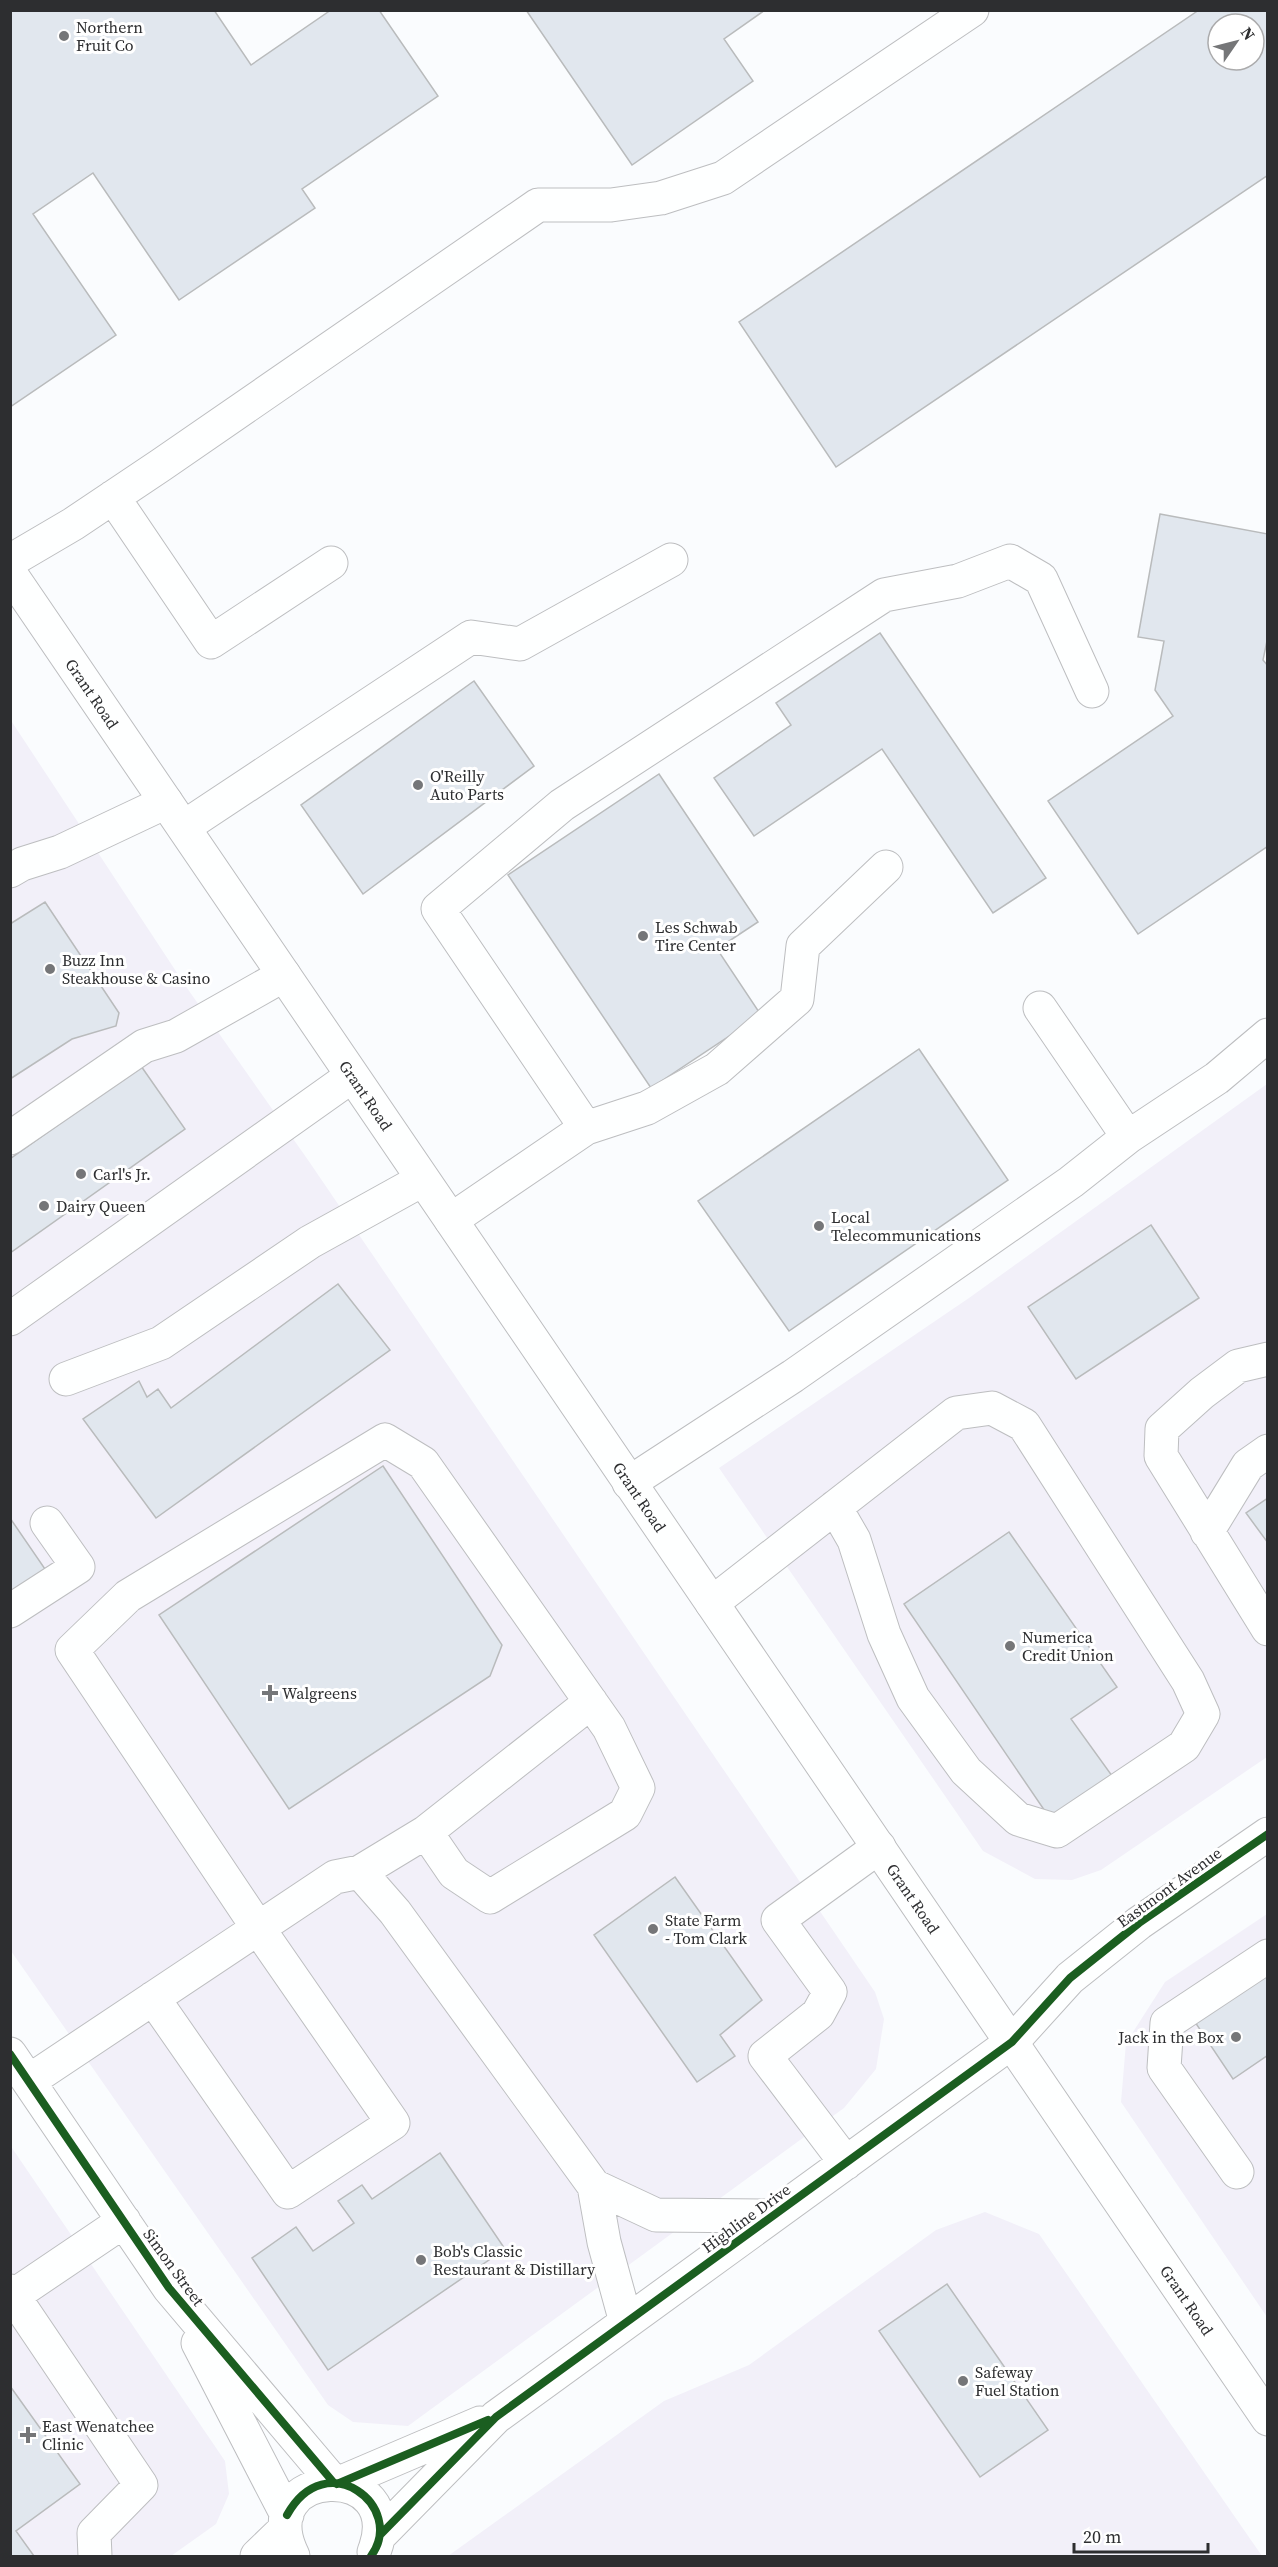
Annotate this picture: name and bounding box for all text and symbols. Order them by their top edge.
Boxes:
north arrow [1206,12,1266,72]
place label: Northern Fruit Co [76,16,143,56]
text: N [1236,22,1261,45]
marker: Northern Fruit Co [57,29,71,43]
street label: Grant Road [60,654,124,733]
place label: O'Reilly Auto Parts [430,765,504,805]
marker: O'Reilly Auto Parts [411,778,425,792]
place label: Les Schwab Tire Center [655,916,738,956]
marker: Les Schwab Tire Center [636,929,650,943]
place label: Buzz Inn Steakhouse & Casino [62,949,210,989]
marker: Buzz Inn Steakhouse & Casino [43,962,57,976]
street label: Grant Road [334,1056,398,1135]
place label: Carl's Jr. [93,1163,151,1185]
marker: Carl's Jr. [74,1167,88,1181]
place label: Dairy Queen [56,1195,146,1217]
marker: Dairy Queen [37,1199,51,1213]
place label: Local Telecommunications [831,1206,981,1246]
marker: Local Telecommunications [812,1219,826,1233]
street label: Grant Road [608,1457,671,1536]
place label: Numerica Credit Union [1022,1626,1114,1666]
marker: Numerica Credit Union [1003,1639,1017,1653]
place label: Walgreens [282,1682,357,1704]
marker: Walgreens [263,1686,277,1700]
street label: Eastmont Avenue [1112,1842,1226,1932]
street label: Grant Road [882,1859,945,1938]
place label: State Farm - Tom Clark [665,1909,747,1949]
marker: State Farm - Tom Clark [646,1922,660,1936]
place label: Jack in the Box [1117,2026,1225,2048]
marker: Jack in the Box [1229,2030,1243,2044]
street label: Highline Drive [697,2178,795,2258]
street label: Simon Street [138,2224,210,2311]
place label: Bob's Classic Restaurant & Distillary [433,2240,596,2280]
marker: Bob's Classic Restaurant & Distillary [414,2253,428,2267]
street label: Grant Road [1155,2261,1219,2340]
place label: Safeway Fuel Station [975,2361,1060,2401]
marker: Safeway Fuel Station [956,2374,970,2388]
place label: East Wenatchee Clinic [42,2415,154,2455]
marker: East Wenatchee Clinic [19,2426,37,2444]
scale bar [1074,2516,1208,2554]
text: 20 m [1083,2524,1121,2549]

